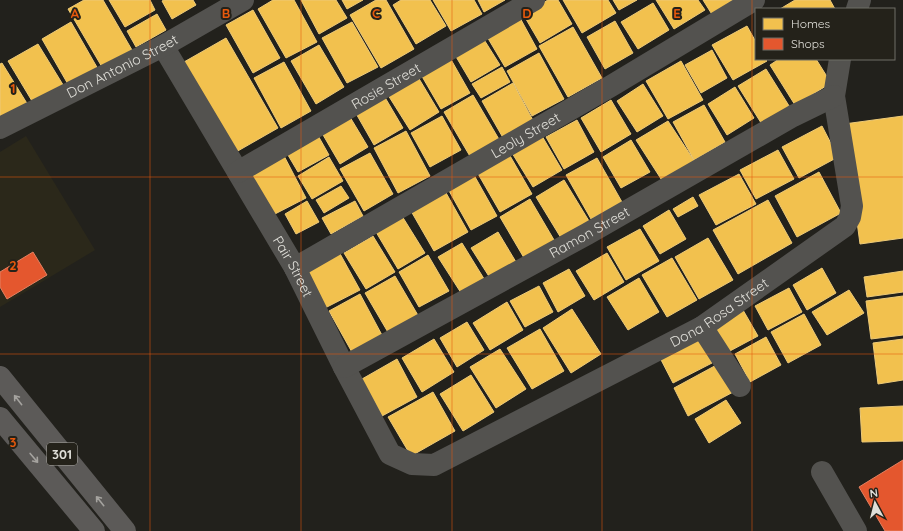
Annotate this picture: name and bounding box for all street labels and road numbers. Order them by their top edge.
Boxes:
street label: Don Antonio Street [64,30,181,102]
street label: Rosie Street [348,59,424,113]
street label: Leoly Street [488,108,564,162]
street label: Ramon Street [546,202,633,262]
street label: Pair Street [269,233,317,300]
street label: Dona Rosa Street [667,274,772,351]
road number: 301 [47,443,77,465]

